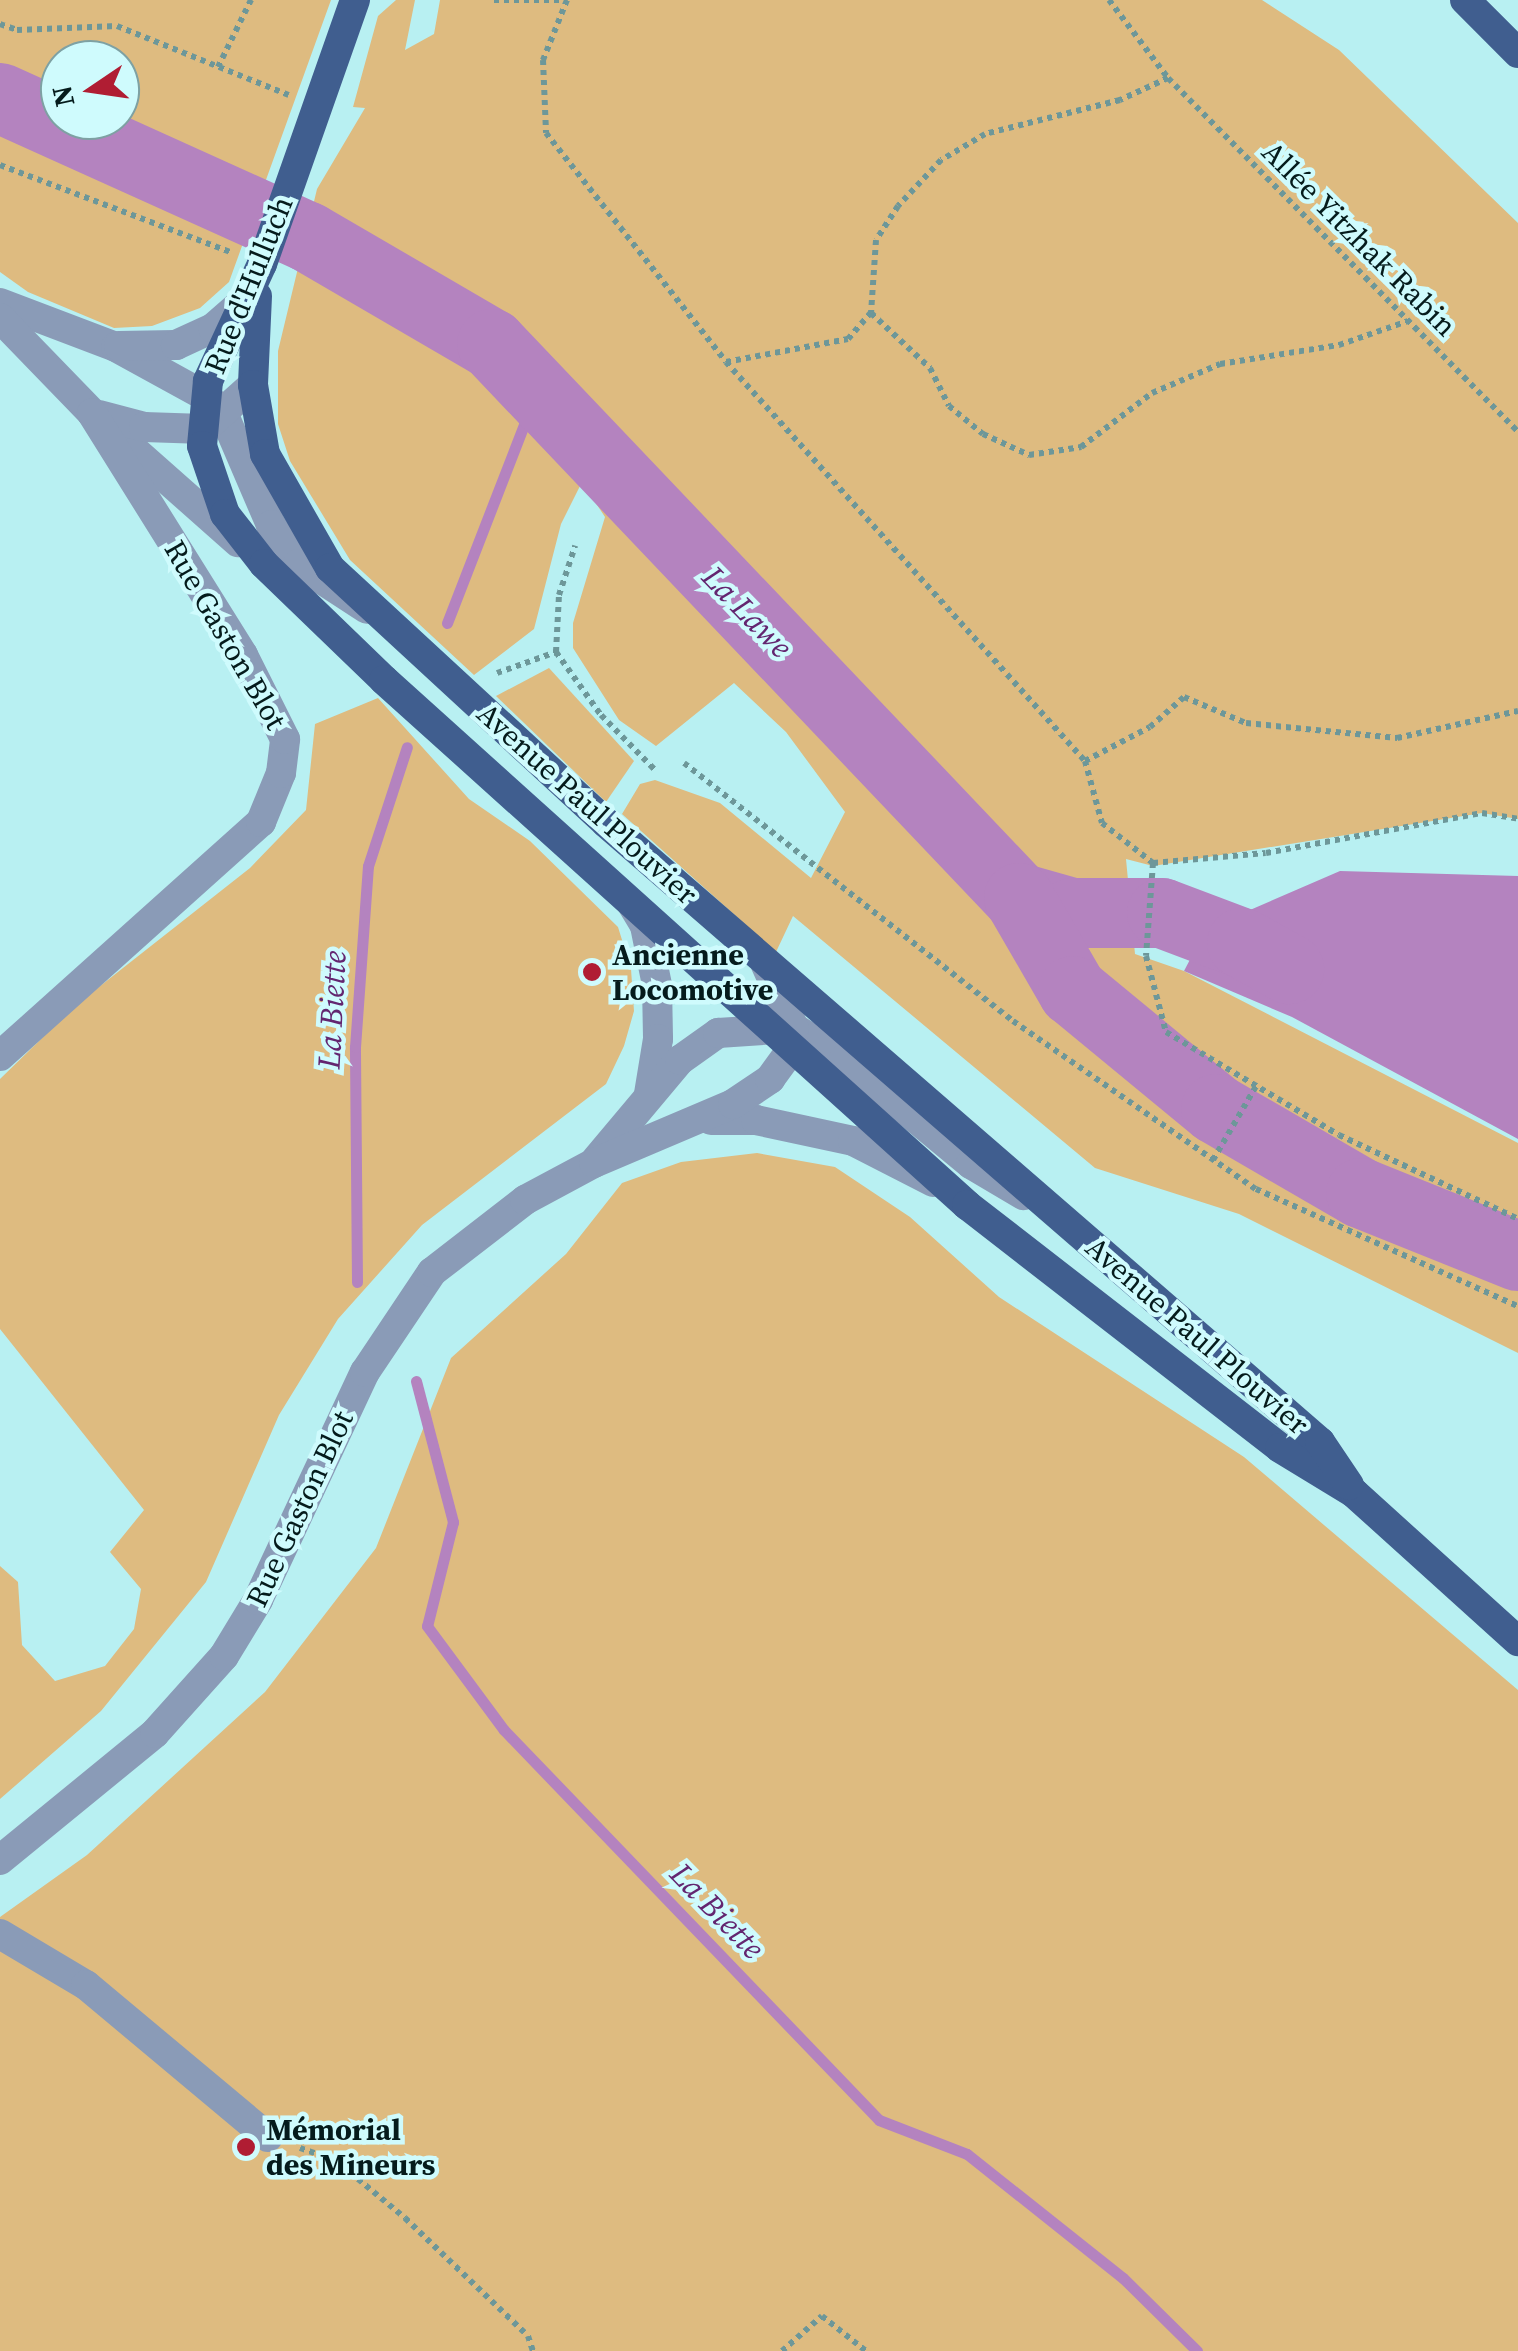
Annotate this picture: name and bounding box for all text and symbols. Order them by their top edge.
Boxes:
north arrow [40,40,140,140]
text: N [42,82,84,111]
street label: Allée Yitzhak Rabin [1254,134,1464,344]
street label: Rue d'Hulluch [197,191,301,379]
street label: Rue Gaston Blot [156,534,294,736]
water label: La Lawe [694,558,800,666]
street label: Avenue Paul Plouvier [470,696,704,912]
place label: Ancienne Locomotive [612,937,773,1008]
water label: La Biette [310,950,354,1070]
marker: Ancienne Locomotive [581,961,603,983]
street label: Avenue Paul Plouvier [1078,1229,1316,1443]
street label: Rue Gaston Blot [239,1405,361,1613]
water label: La Biette [662,1855,772,1967]
place label: Mémorial des Mineurs [266,2112,435,2182]
marker: Mémorial des Mineurs [235,2136,257,2158]

